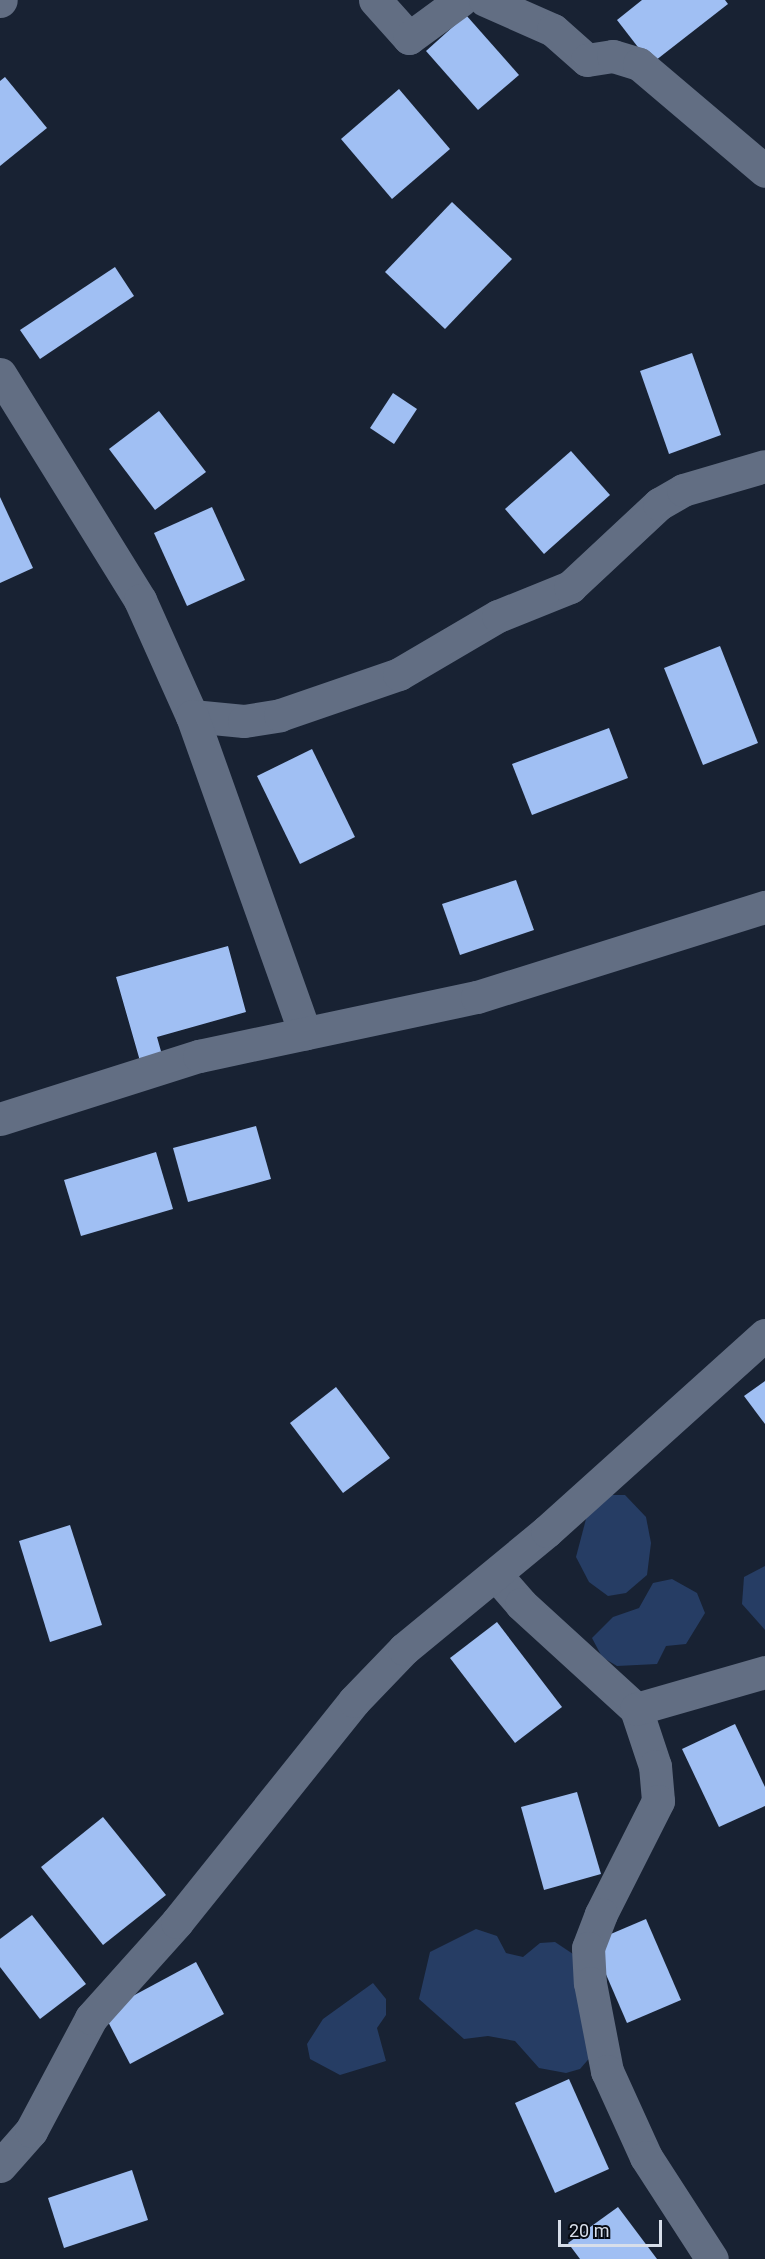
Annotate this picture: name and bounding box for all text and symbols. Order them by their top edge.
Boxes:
scale bar [561,2208,664,2246]
text: 20 m [569,2220,609,2241]

